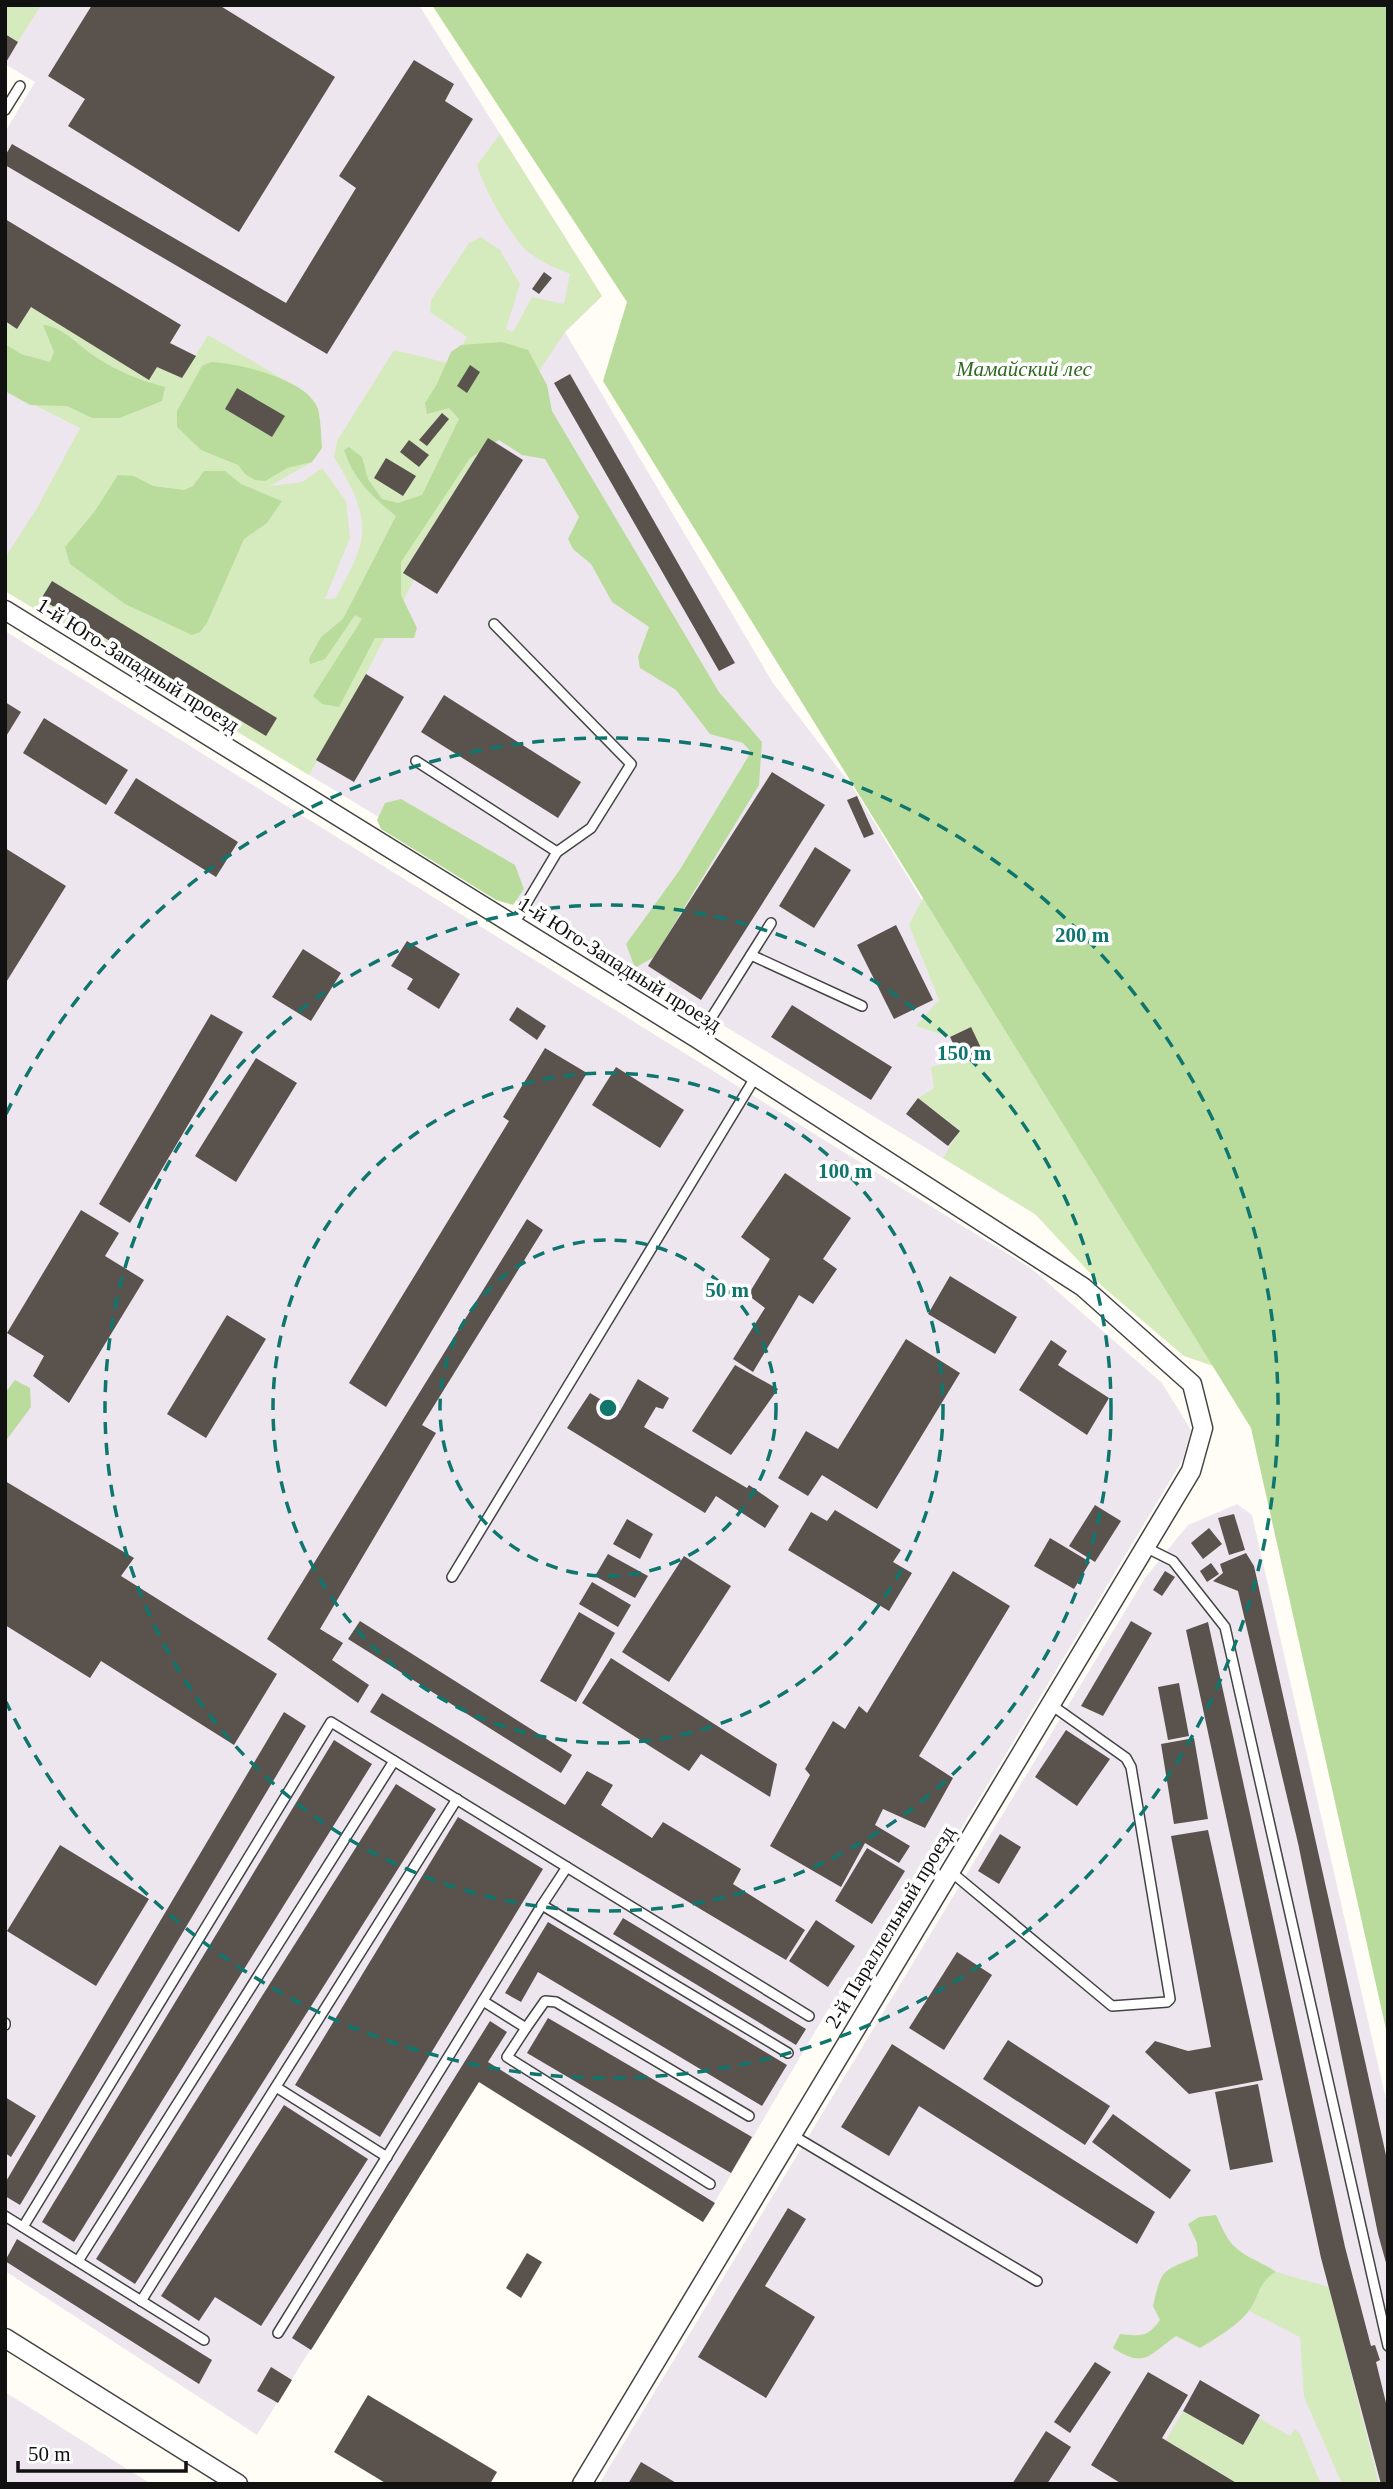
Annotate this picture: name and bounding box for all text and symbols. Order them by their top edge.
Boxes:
park label: Мамайский лес [955,357,1092,381]
street label: 1-й Юго-Западный проезд [32,593,244,737]
street label: 1-й Юго-Западный проезд [514,892,726,1036]
text: 200 m [1055,923,1110,947]
text: 150 m [937,1041,992,1065]
text: 100 m [818,1159,873,1183]
text: 50 m [705,1278,749,1302]
centre of rings [596,1396,620,1420]
street label: 2-й Параллельный проезд [820,1821,960,2032]
scale bar [18,2430,186,2474]
text: 50 m [28,2442,71,2466]

